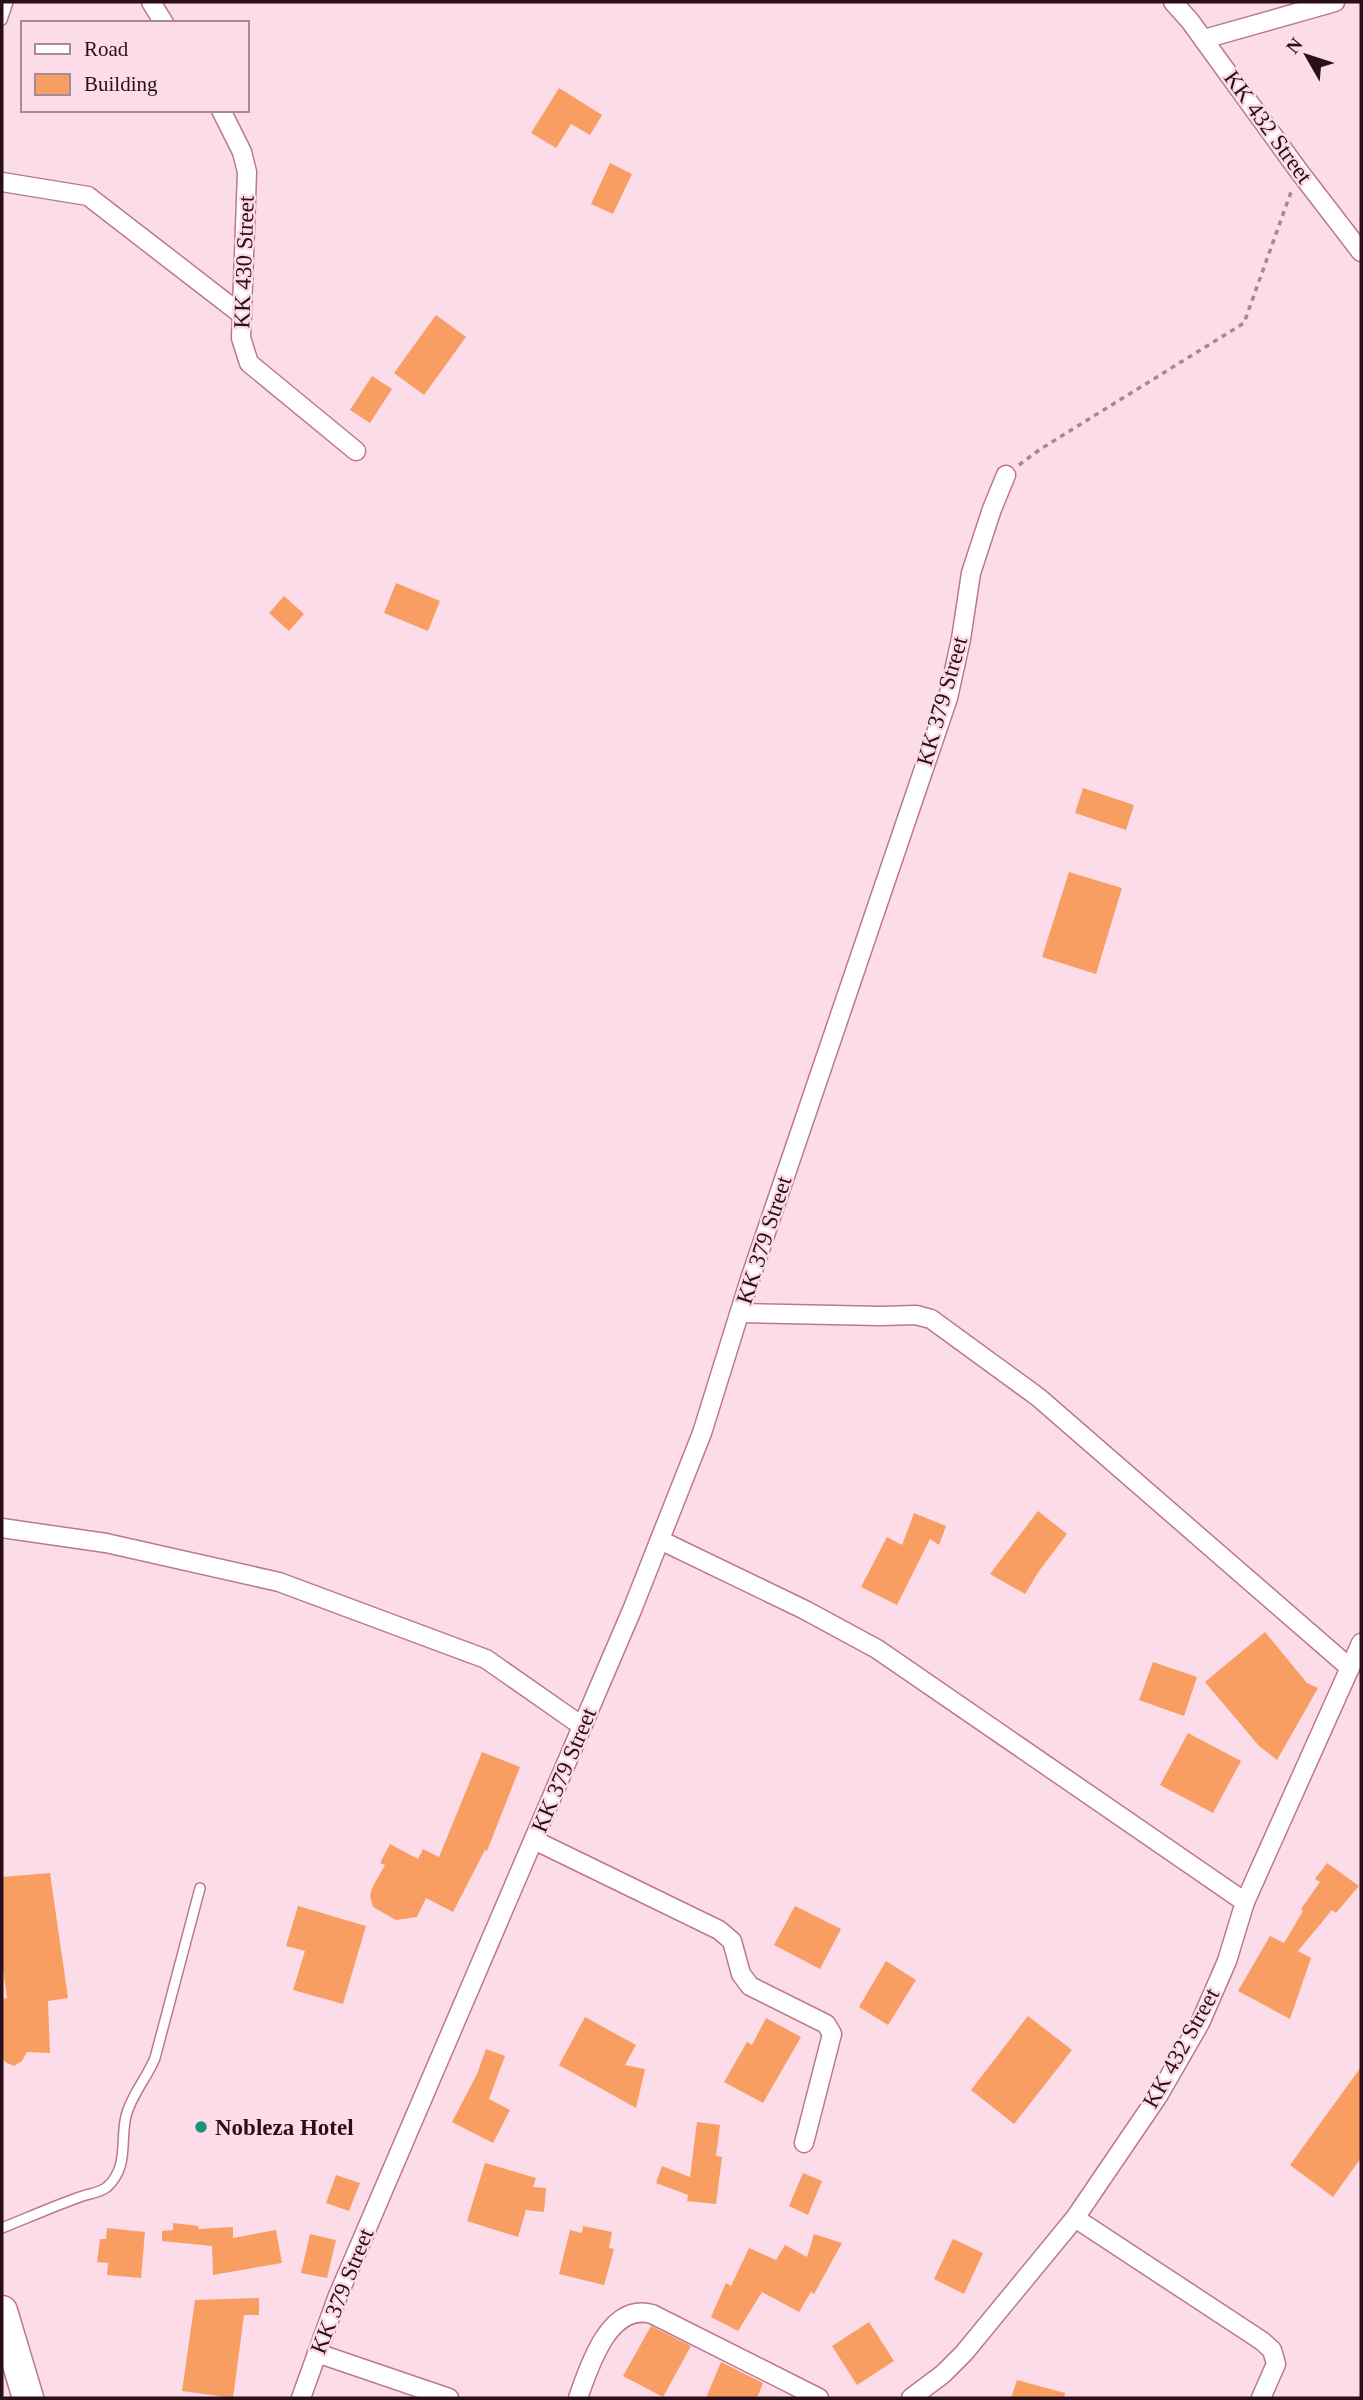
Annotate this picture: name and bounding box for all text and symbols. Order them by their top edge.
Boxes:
legend [21,21,248,112]
north arrow [1272,21,1342,91]
text: N [1282,33,1307,58]
text: Road [84,37,129,61]
street label: KK 432 Street [1219,66,1318,189]
text: Building [84,72,158,96]
street label: KK 430 Street [229,195,259,329]
street label: KK 379 Street [912,633,972,768]
street label: KK 379 Street [732,1172,797,1307]
street label: KK 379 Street [527,1703,602,1836]
street label: KK 432 Street [1138,1983,1224,2112]
place label: Nobleza Hotel [215,2115,354,2140]
marker: Nobleza Hotel [193,2119,209,2135]
street label: KK 379 Street [306,2224,379,2357]

